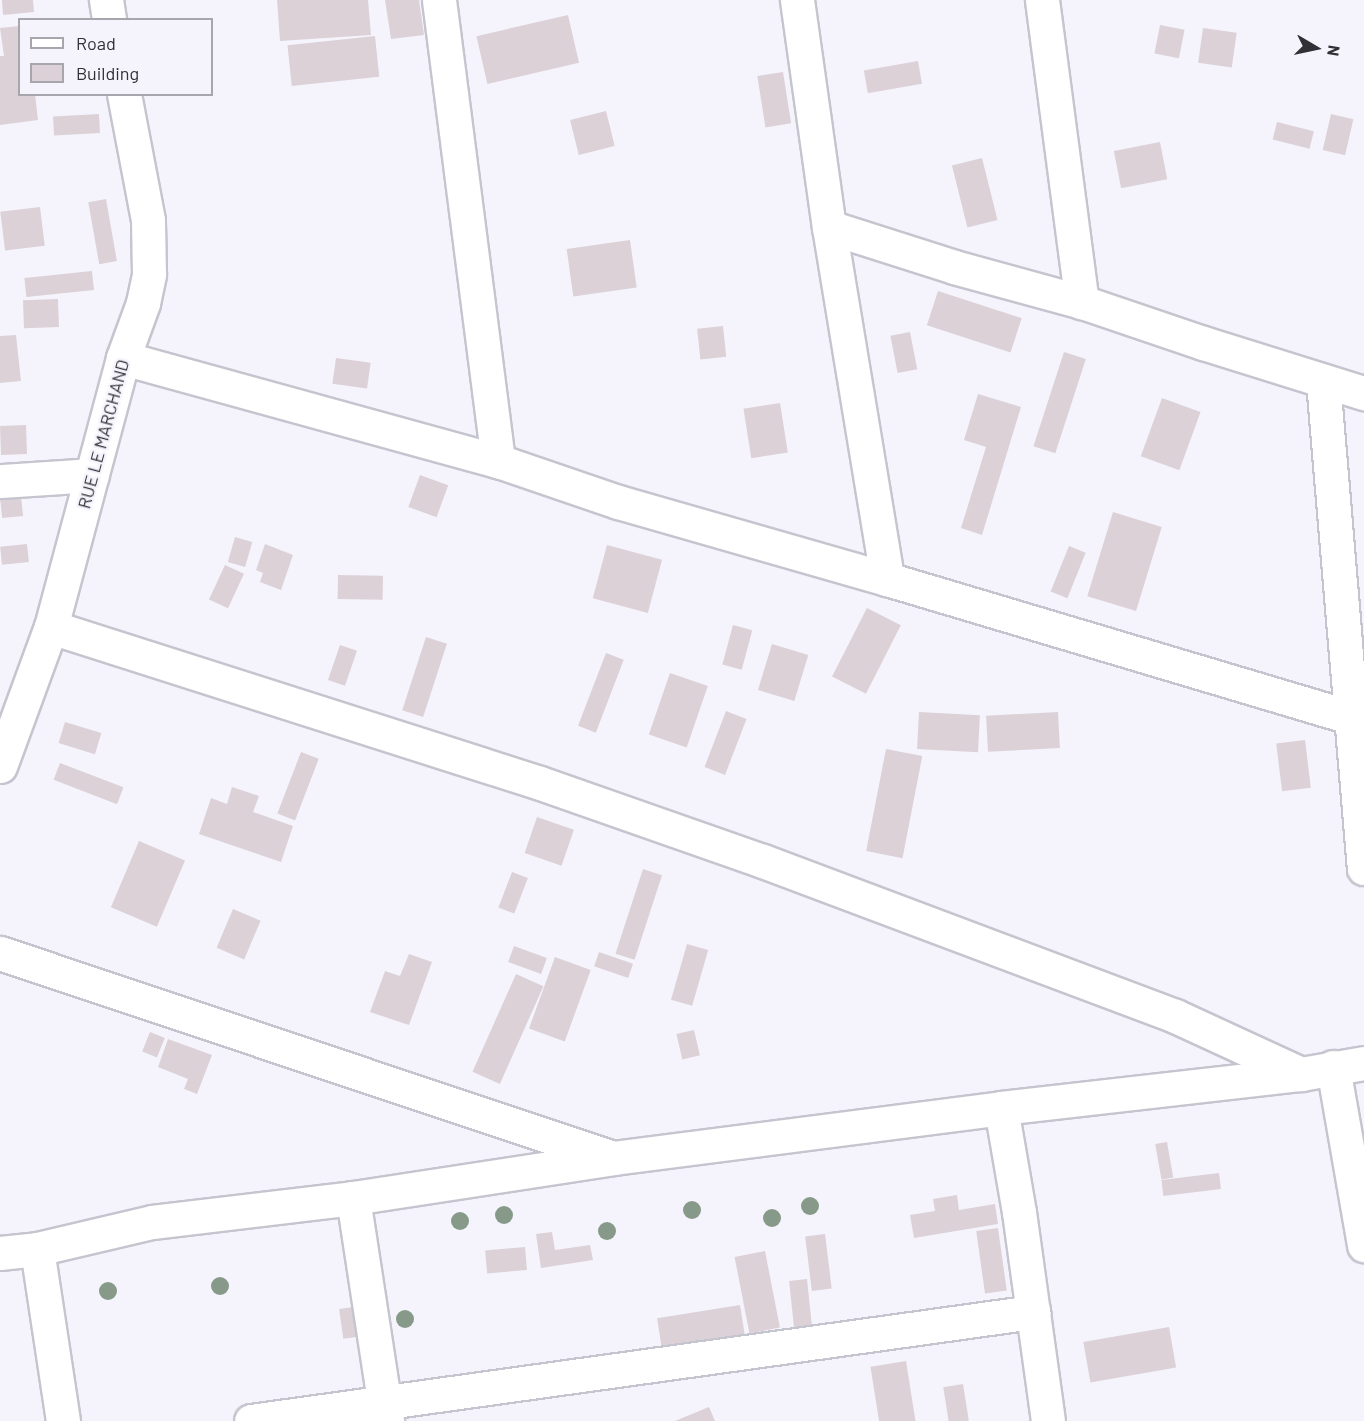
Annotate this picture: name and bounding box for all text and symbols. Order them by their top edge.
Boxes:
legend [18,18,213,96]
north arrow [1286,18,1346,78]
text: Road [76,32,116,54]
text: N [1324,44,1344,58]
text: Building [76,62,139,84]
street label: RUE LE MARCHAND [73,357,133,511]

